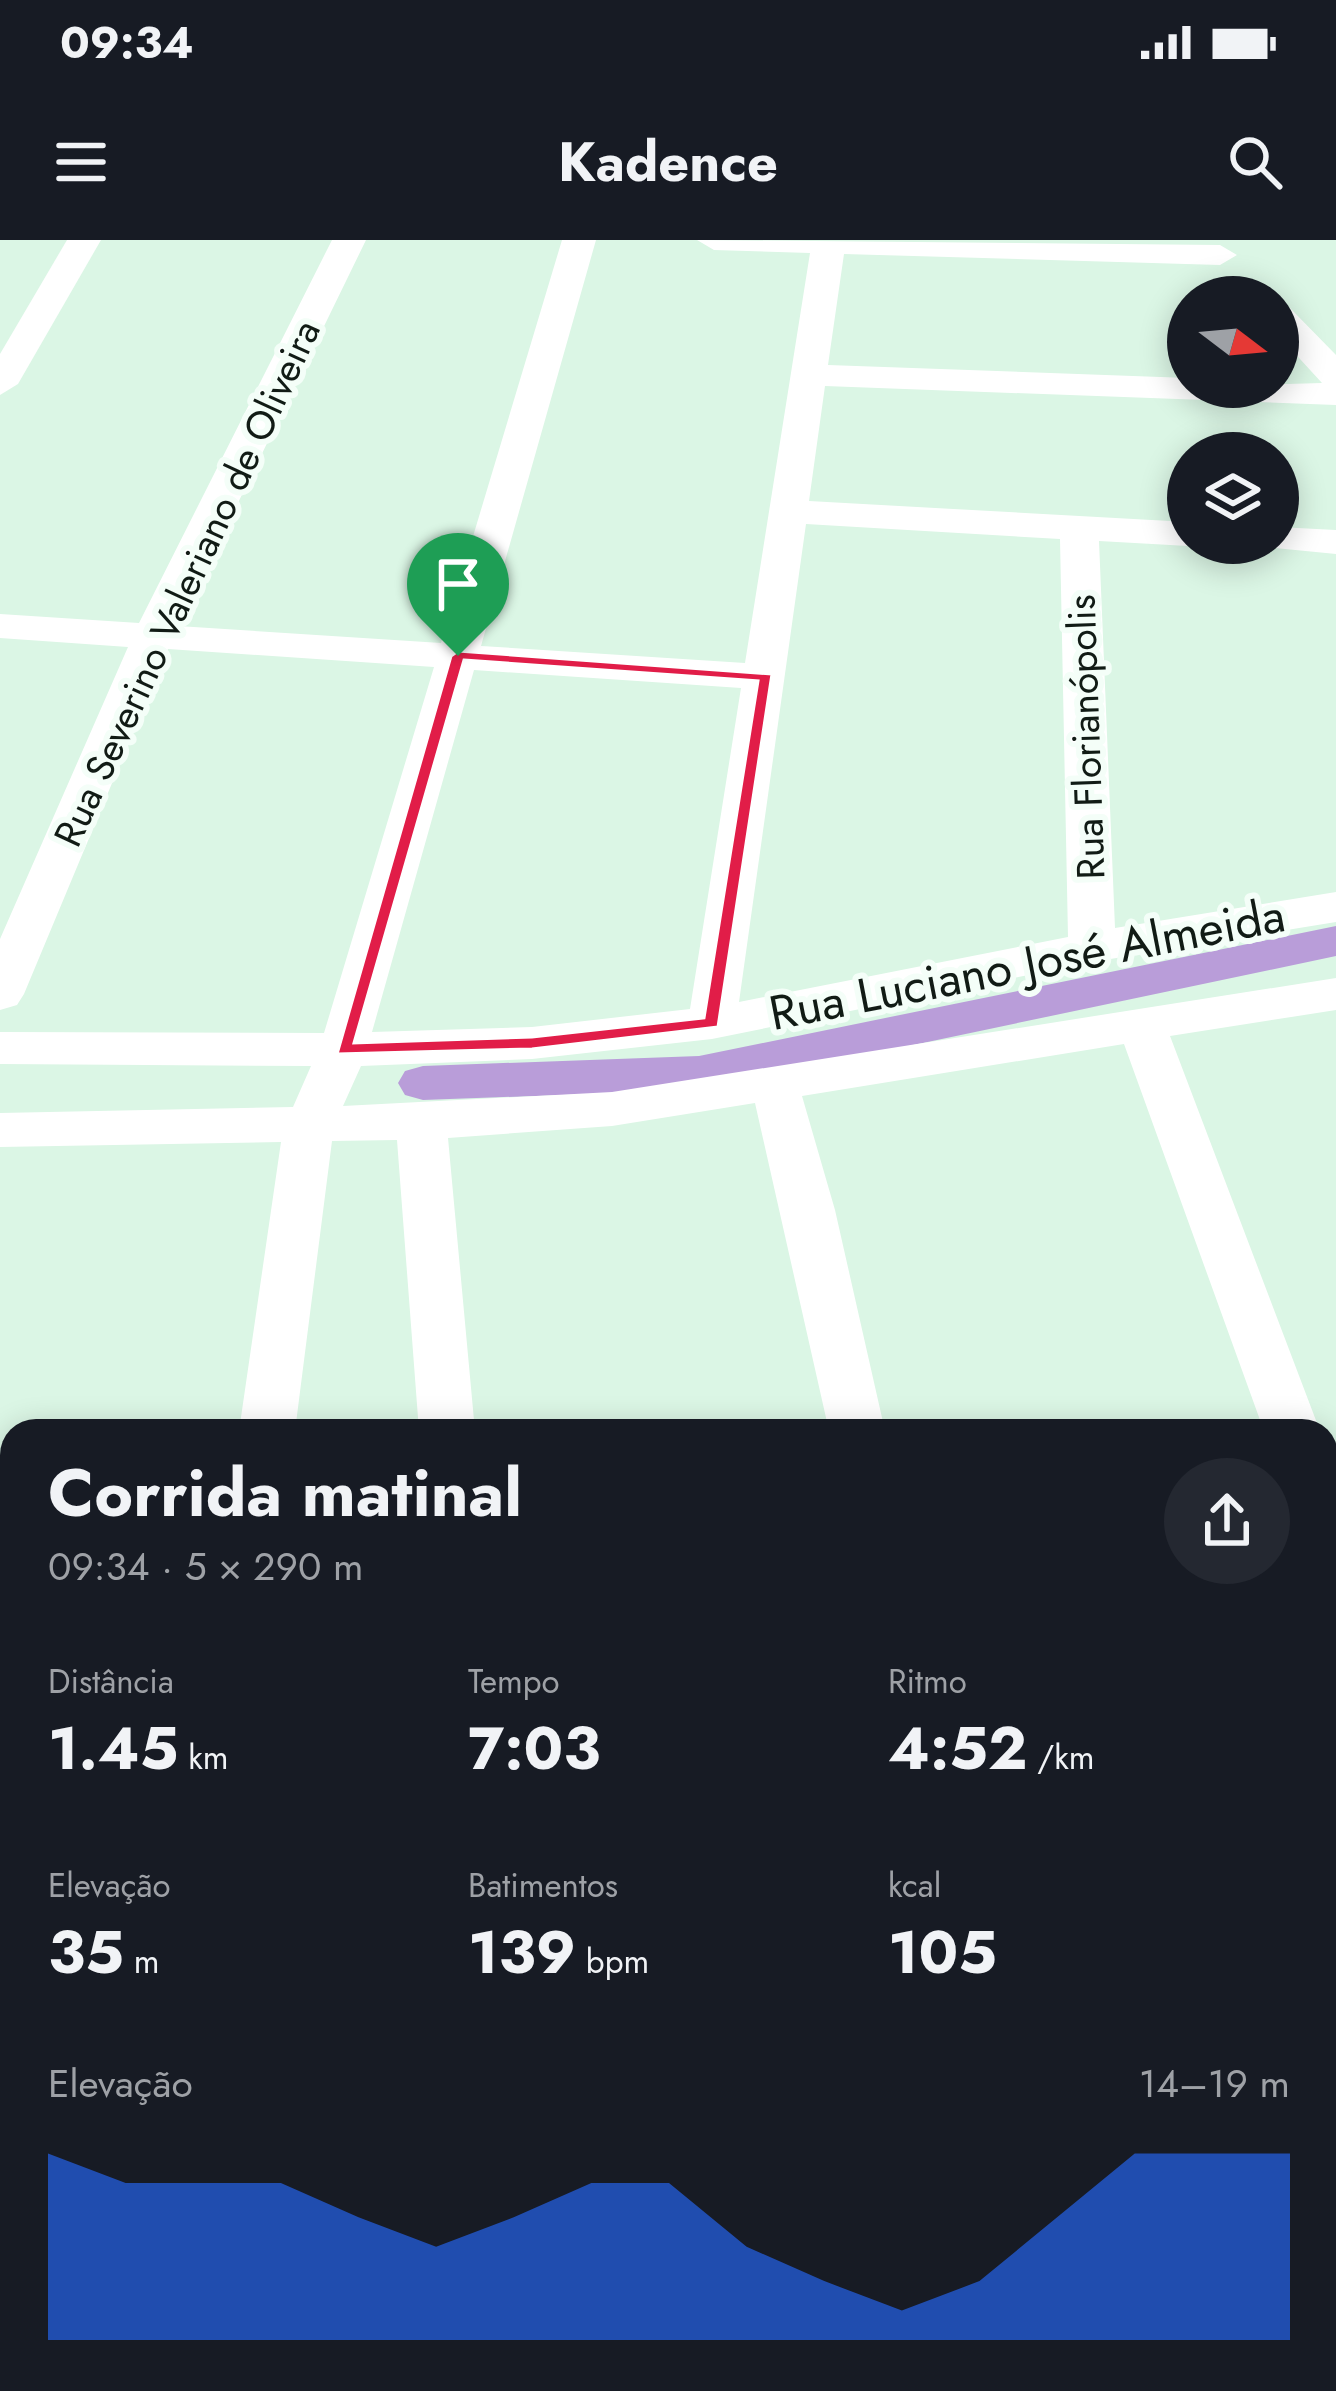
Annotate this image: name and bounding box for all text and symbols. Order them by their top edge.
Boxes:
text: 09:34 [60,10,194,75]
text: Kadence [558,123,778,201]
icon: menu [48,129,114,195]
icon: search [1222,129,1288,195]
north arrow [1167,276,1299,408]
map controls [1167,276,1299,564]
street label: Rua Severino Valeriano de Oliveira [40,310,334,856]
button: layers [1167,432,1299,564]
pin [407,533,509,656]
icon: arrive [425,551,491,617]
street label: Rua Florianópolis [1053,594,1119,880]
street label: Rua Luciano José Almeida [763,880,1291,1048]
text: Corrida matinal [48,1445,522,1541]
button: share [1164,1458,1290,1584]
text: 09:34 · 5 × 290 m [48,1538,364,1595]
text: Distância [48,1658,174,1705]
text: Tempo [468,1658,560,1705]
text: Ritmo [888,1658,967,1705]
text: 1.45 [48,1705,178,1792]
text: 7:03 [468,1705,600,1792]
text: 4:52 [888,1705,1027,1792]
text: km [178,1734,229,1781]
text: /km [1027,1734,1094,1781]
text: Elevação [48,1862,170,1909]
text: Batimentos [468,1862,618,1909]
text: kcal [888,1862,941,1909]
text: 35 [48,1909,124,1996]
text: 139 [468,1909,576,1996]
text: 105 [888,1909,997,1996]
text: m [124,1938,160,1985]
text: bpm [576,1938,649,1985]
text: Elevação [48,2055,193,2112]
text: 14–19 m [1139,2055,1290,2112]

